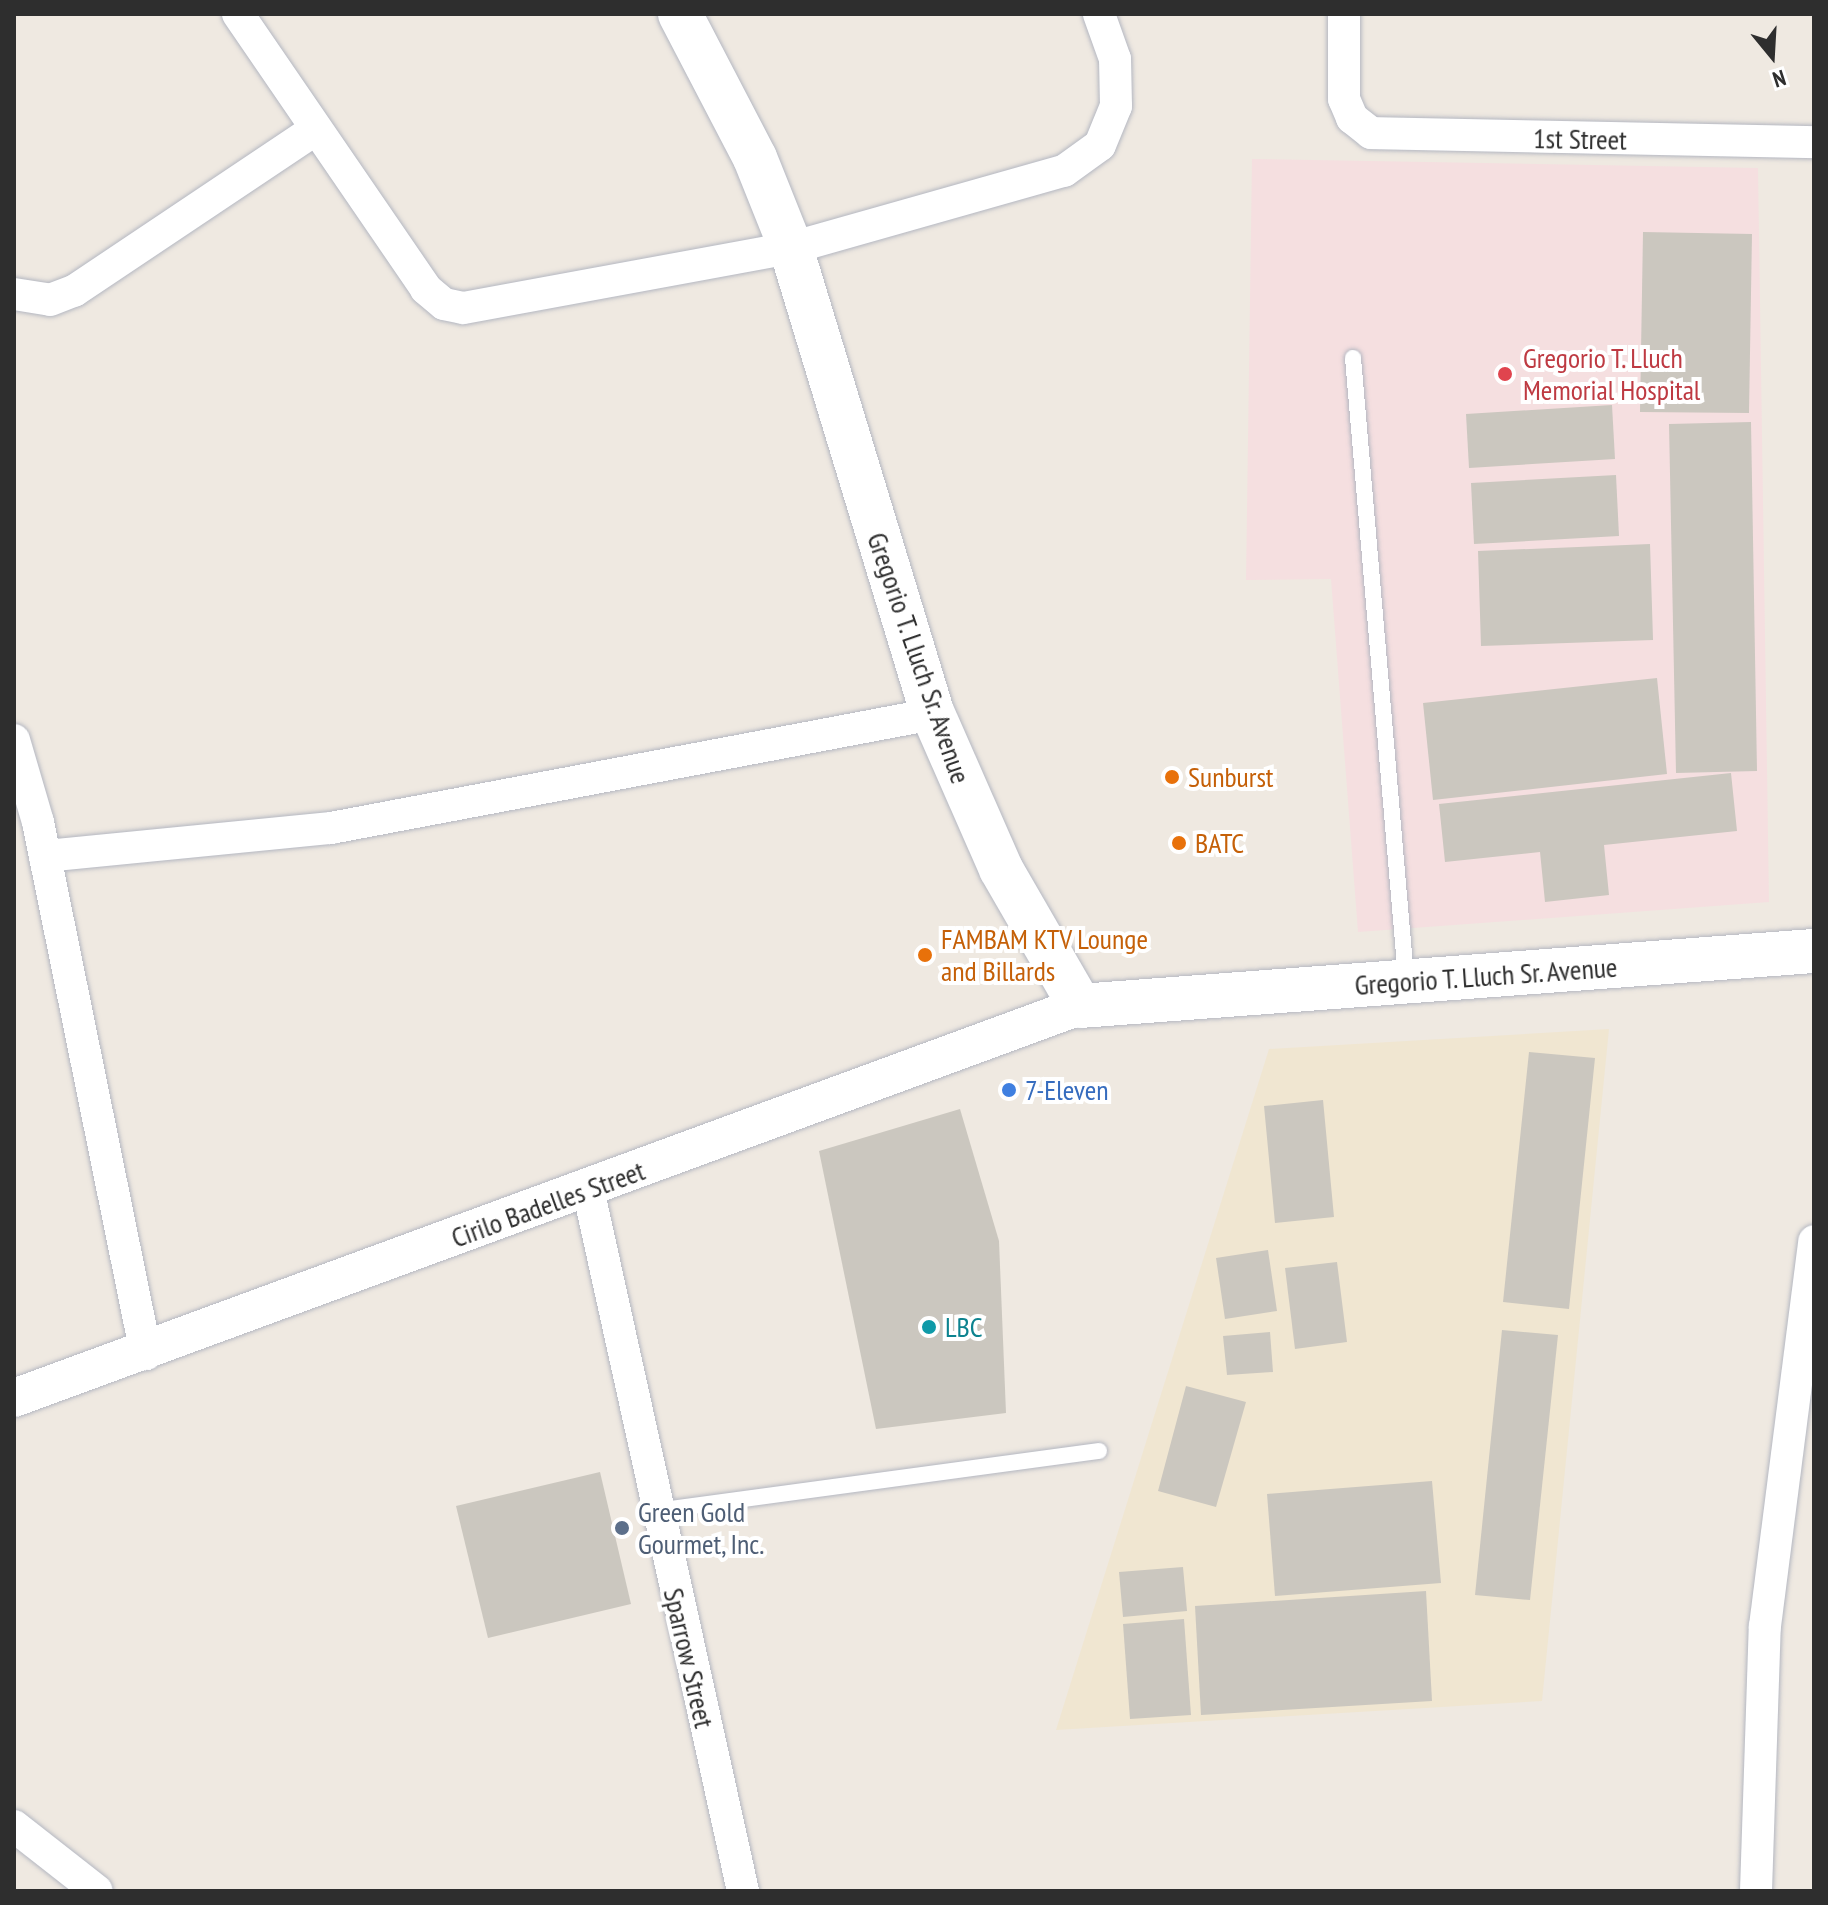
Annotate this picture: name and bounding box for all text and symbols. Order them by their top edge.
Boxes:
north arrow [1732,16,1812,96]
text: N [1769,64,1789,94]
street label: 1st Street [1533,121,1627,157]
place label: Gregorio T. Lluch Memorial Hospital [1523,341,1700,407]
marker: Gregorio T. Lluch Memorial Hospital [1494,363,1516,385]
street label: Gregorio T. Lluch Sr. Avenue [859,526,979,790]
place label: Sunburst [1188,760,1274,794]
marker: Sunburst [1163,768,1181,786]
place label: BATC [1195,826,1244,860]
marker: BATC [1170,834,1188,852]
place label: FAMBAM KTV Lounge and Billards [941,922,1149,988]
marker: FAMBAM KTV Lounge and Billards [916,946,934,964]
street label: Gregorio T. Lluch Sr. Avenue [1351,950,1621,1002]
place label: 7-Eleven [1025,1073,1109,1107]
marker: 7-Eleven [1000,1081,1018,1099]
street label: Cirilo Badelles Street [447,1153,649,1255]
place label: LBC [945,1310,983,1344]
marker: LBC [920,1318,938,1336]
place label: Green Gold Gourmet, Inc. [638,1495,766,1561]
marker: Green Gold Gourmet, Inc. [613,1519,631,1537]
street label: Sparrow Street [657,1585,721,1731]

